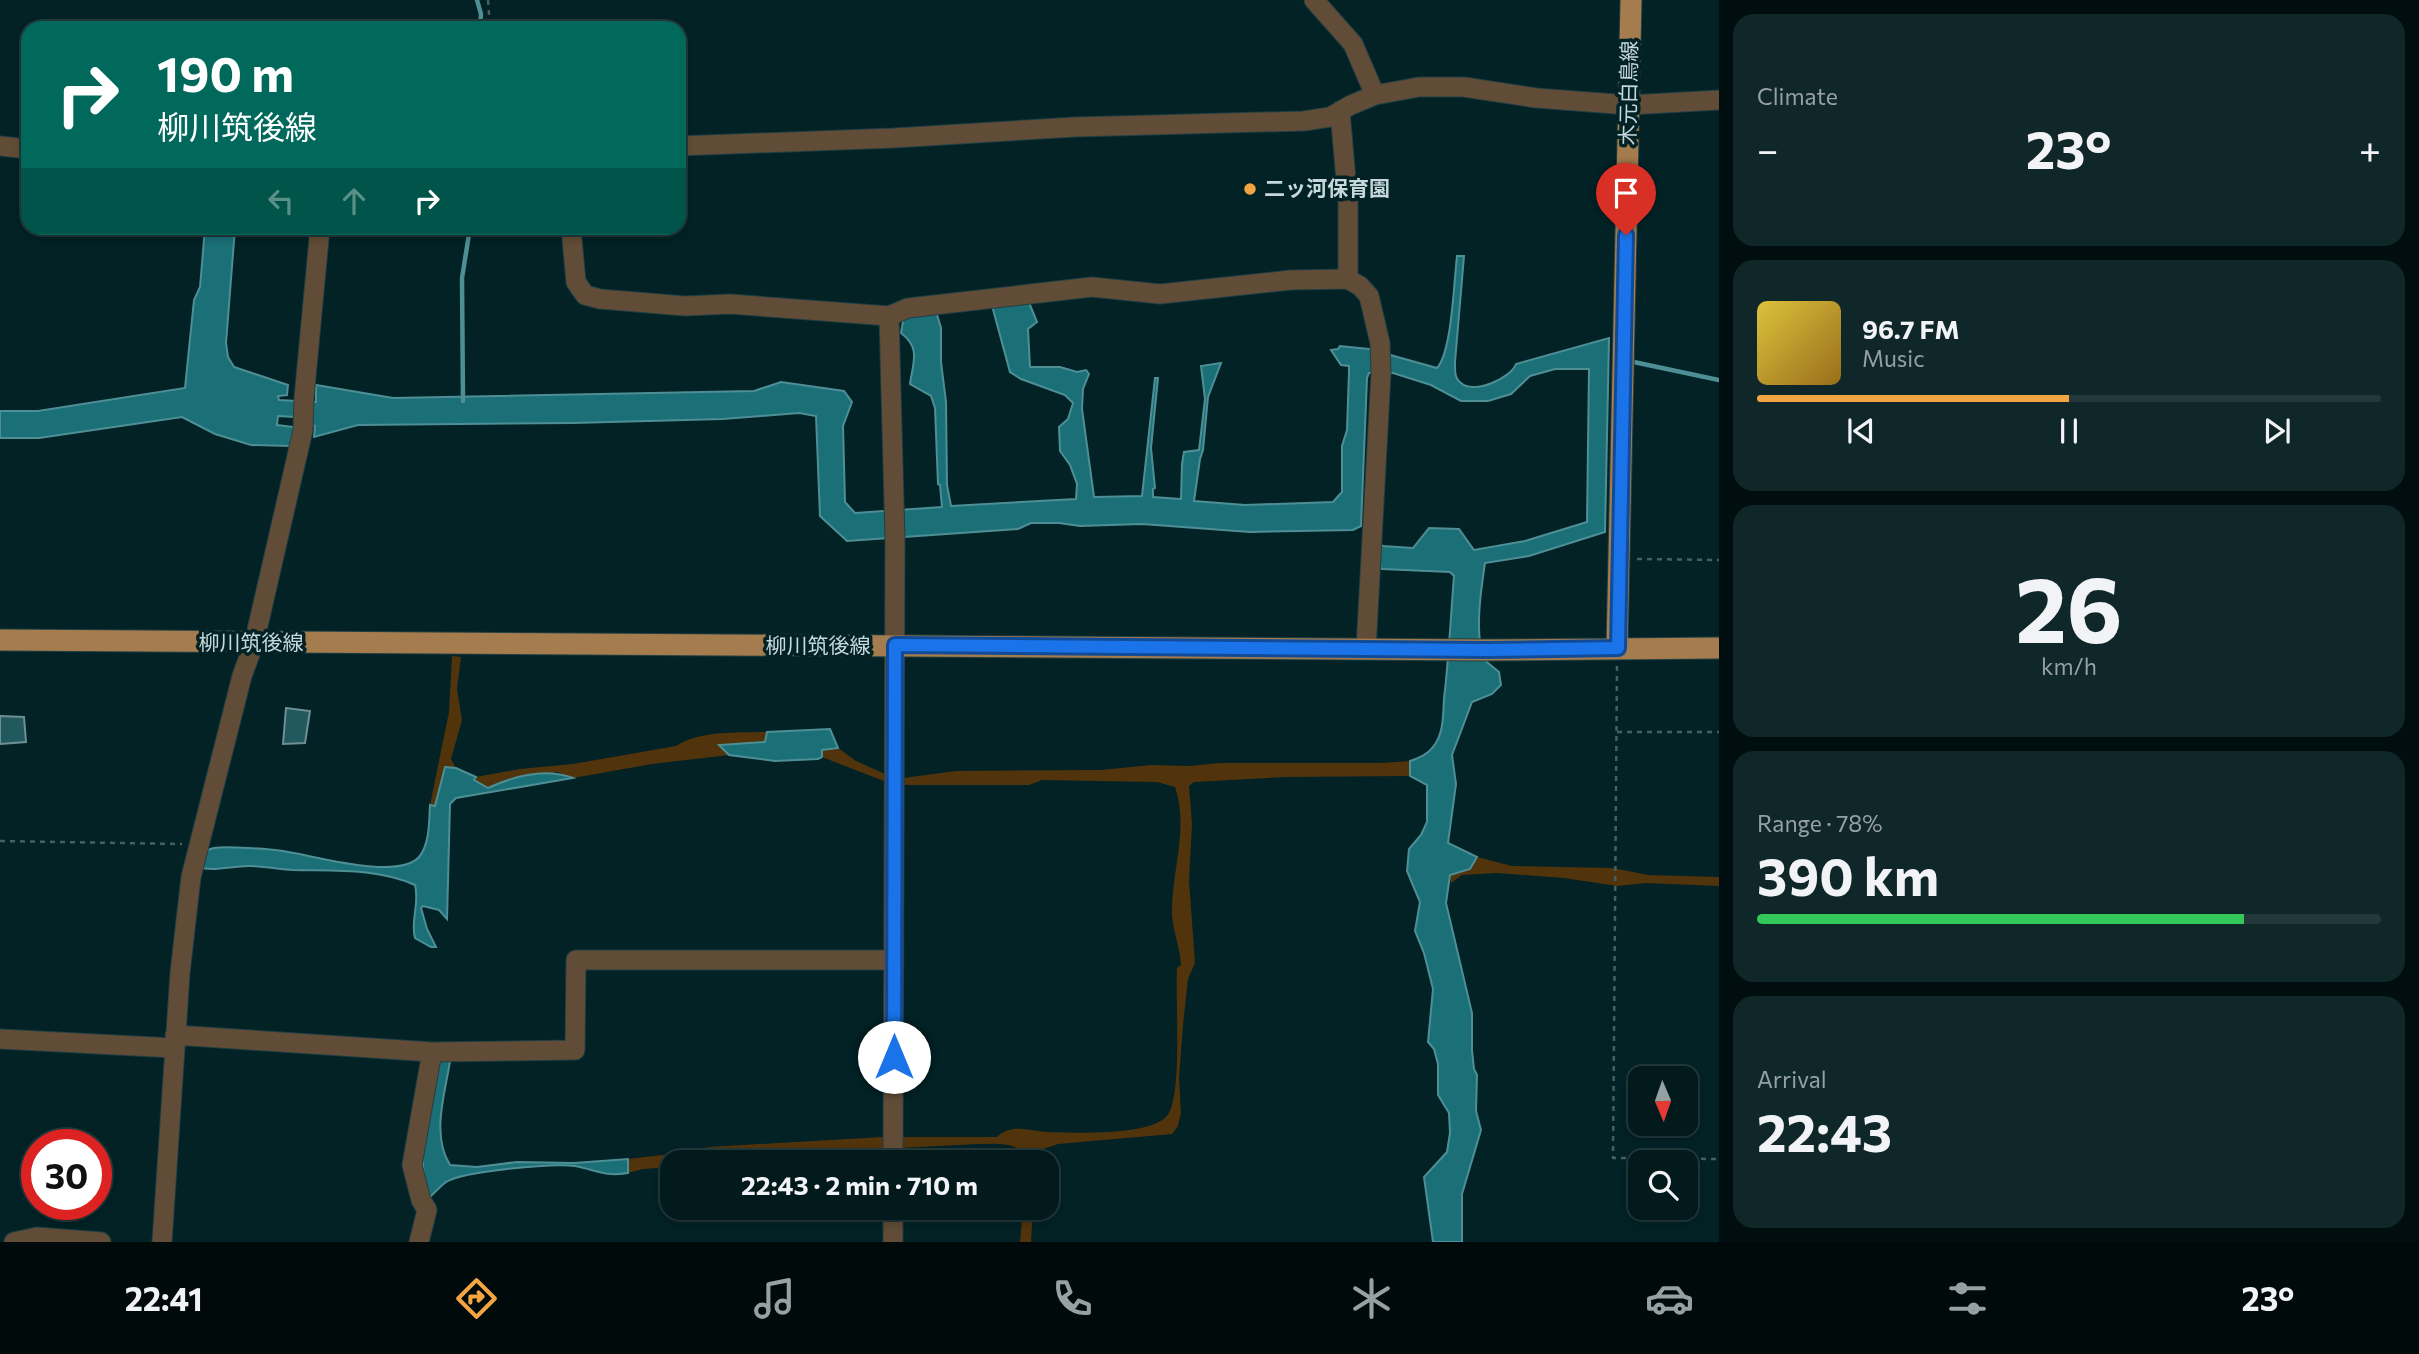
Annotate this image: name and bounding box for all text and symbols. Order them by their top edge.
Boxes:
street label: 木元白鳥線 [1614,40,1641,146]
text: 190 m [157,42,294,102]
icon: right [42,49,133,140]
text: Climate [1757,82,1838,110]
text: 柳川筑後線 [157,106,317,146]
text: 23° [2026,116,2112,180]
text: − [1757,125,1779,172]
text: + [2359,125,2381,172]
pin [1596,163,1656,235]
icon: arrive [1607,174,1645,212]
place label: 二ッ河保育園 [1264,175,1390,200]
marker: 二ッ河保育園 [1242,181,1258,197]
icon: left [262,182,300,220]
icon: ahead [335,182,373,220]
icon: right [408,182,446,220]
text: 96.7 FM [1862,313,1960,344]
text: Music [1862,344,1925,372]
icon: previous [1842,412,1880,450]
icon: pause [2050,412,2088,450]
icon: next [2258,412,2296,450]
text: 26 [2015,550,2123,662]
street label: 柳川筑後線 [199,629,304,654]
street label: 柳川筑後線 [766,632,871,657]
text: km/h [2041,652,2097,680]
text: Range · 78% [1757,809,1882,837]
text: 390 km [1757,843,1939,907]
position arrow [857,1020,931,1094]
text: Arrival [1757,1065,1827,1093]
north arrow [1628,1066,1698,1136]
map controls [1628,1066,1698,1220]
text: 22:43 [1757,1099,1892,1163]
speed limit sign: 30 [21,1129,112,1220]
button: search [1628,1150,1698,1220]
text: 22:43 · 2 min · 710 m [741,1169,978,1200]
icon: directions [452,1274,501,1323]
icon: music [750,1274,799,1323]
icon: phone [1048,1274,1097,1323]
icon: climate [1347,1274,1396,1323]
icon: car [1645,1274,1694,1323]
icon: filters [1943,1274,1992,1323]
text: 22:41 [125,1278,203,1318]
text: 23° [2241,1278,2294,1318]

